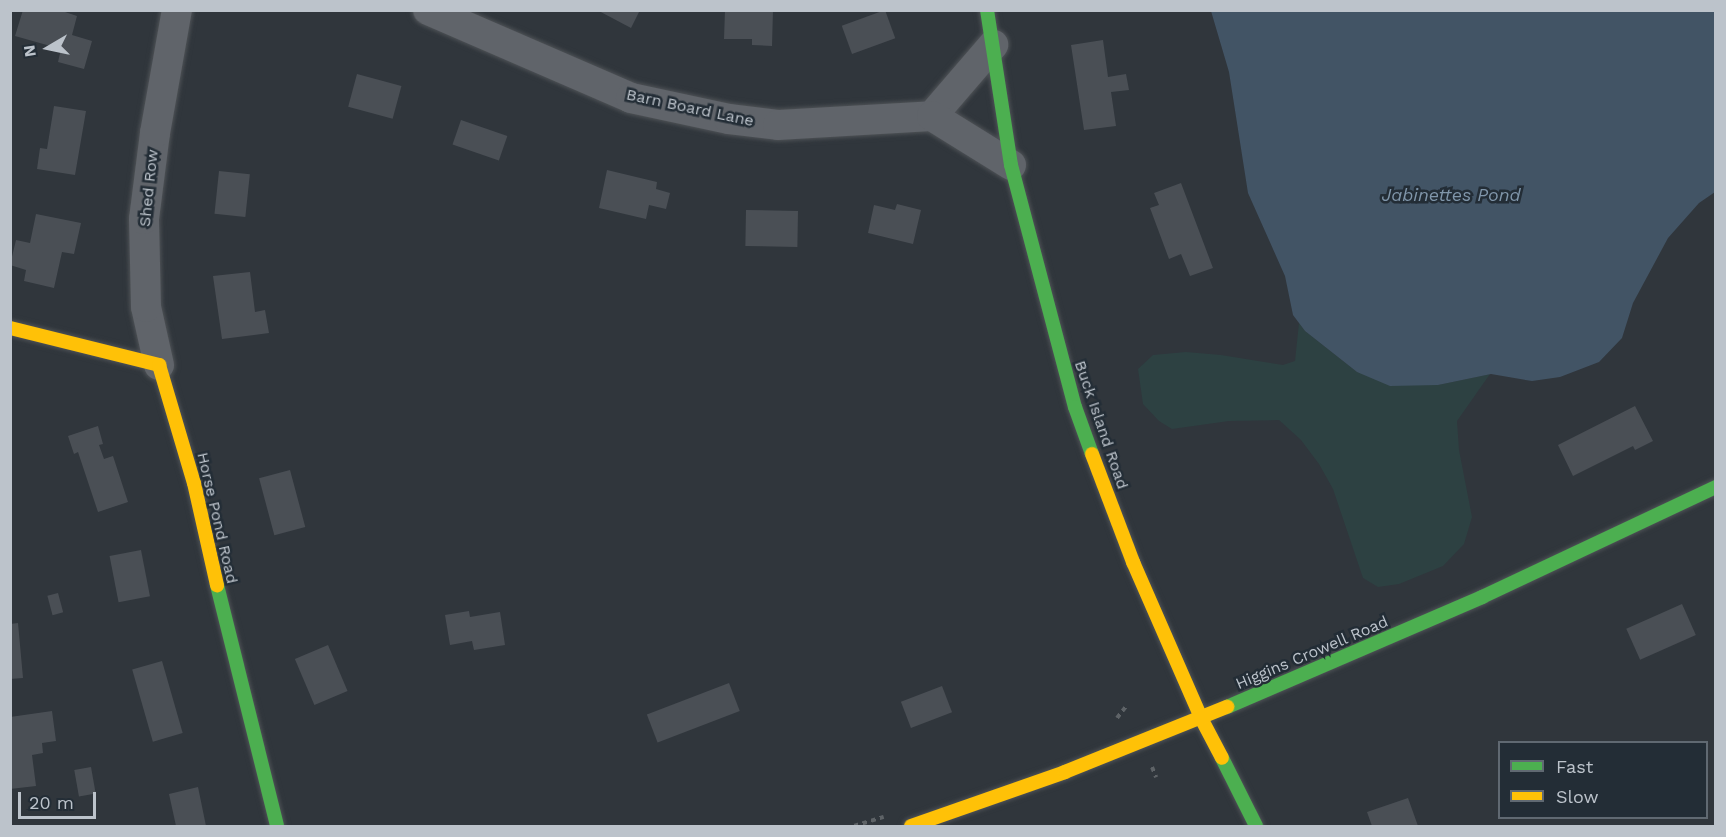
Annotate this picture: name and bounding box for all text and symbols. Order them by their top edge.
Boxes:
north arrow [18,18,78,78]
text: N [19,44,40,58]
street label: Barn Board Lane [624,85,756,131]
street label: Shed Row [135,148,163,228]
water label: Jabinettes Pond [1381,184,1521,206]
street label: Buck Island Road [1070,358,1132,492]
street label: Horse Pond Road [193,450,241,586]
street label: Higgins Crowell Road [1233,612,1391,694]
legend [1498,741,1708,819]
text: Fast [1556,756,1593,777]
scale bar [21,780,99,818]
text: Slow [1556,786,1599,807]
text: 20 m [29,792,74,813]

